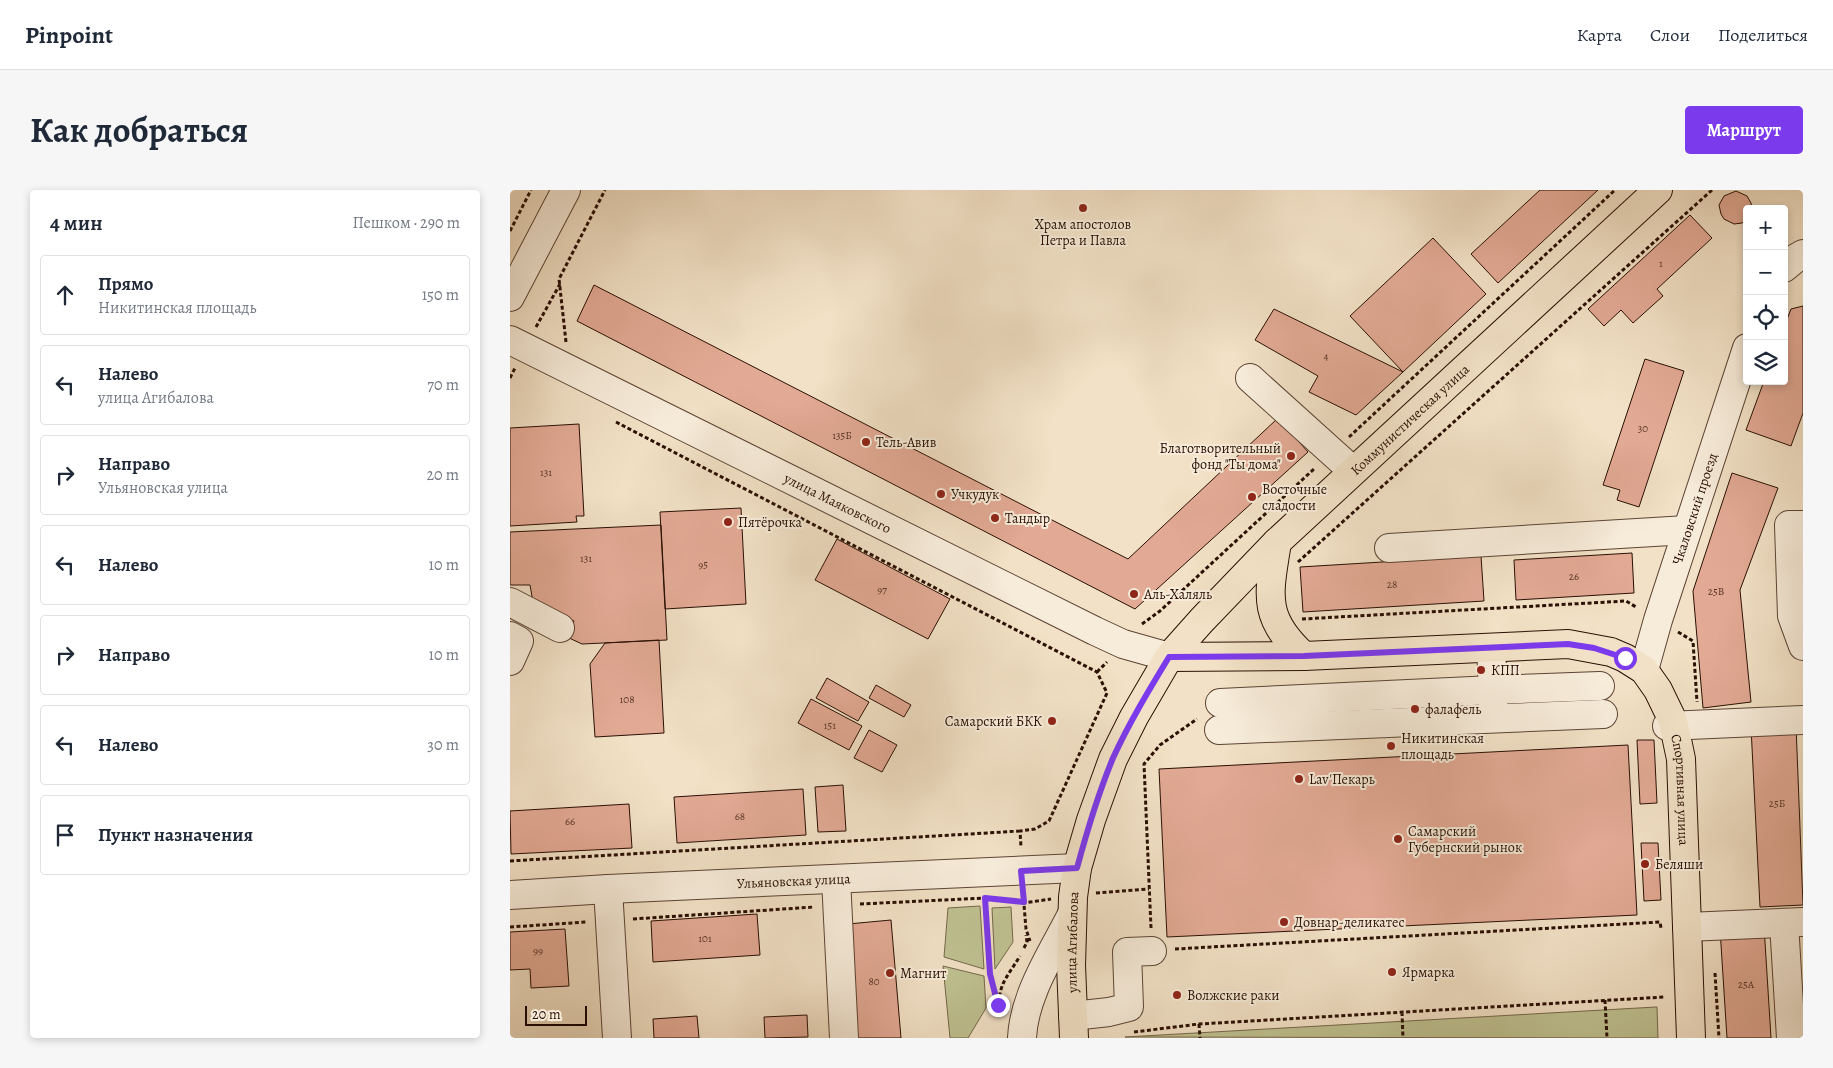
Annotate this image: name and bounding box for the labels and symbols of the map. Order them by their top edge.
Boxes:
marker: Храм апостолов Петра и Павла [1077,202,1089,214]
place label: Храм апостолов Петра и Павла [1035,215,1132,250]
house number: 1 [1659,256,1663,271]
house number: 4 [1324,349,1329,364]
street label: Коммунистическая улица [1346,359,1474,479]
house number: 30 [1638,421,1648,436]
house number: 135Б [832,428,852,443]
place label: Тель-Авив [876,433,937,452]
marker: Тель-Авив [860,436,872,448]
place label: Благотворительный фонд "Ты дома" [1159,439,1281,474]
marker: Благотворительный фонд "Ты дома" [1285,450,1297,462]
street label: Чкаловский проезд [1667,450,1722,567]
house number: 131 [540,465,552,480]
street label: улица Маяковского [780,468,894,538]
place label: Восточные сладости [1262,480,1327,515]
place label: Учкудук [951,485,999,504]
marker: Учкудук [935,488,947,500]
marker: Восточные сладости [1246,491,1258,503]
place label: Тандыр [1005,509,1050,528]
marker: Тандыр [989,512,1001,524]
place label: Пятёрочка [738,513,802,532]
marker: Пятёрочка [722,516,734,528]
house number: 131 [580,551,592,566]
house number: 95 [698,557,708,572]
house number: 26 [1569,569,1579,584]
house number: 28 [1387,577,1397,592]
house number: 97 [877,582,887,597]
house number: 25В [1708,584,1724,599]
place label: Аль-Халяль [1143,585,1212,604]
marker: Аль-Халяль [1128,588,1140,600]
route start [1614,647,1637,670]
place label: КПП [1491,661,1520,680]
marker: КПП [1475,664,1487,676]
house number: 108 [620,692,634,707]
place label: фалафель [1425,700,1481,719]
marker: фалафель [1409,703,1421,715]
place label: Самарский БКК [945,712,1042,731]
marker: Самарский БКК [1046,715,1058,727]
house number: 151 [824,718,836,733]
place label: Никитинская площадь [1401,729,1484,764]
street label: Спортивная улица [1666,732,1694,846]
marker: Никитинская площадь [1385,740,1397,752]
place label: Lav'Пекарь [1309,770,1375,789]
marker: Lav'Пекарь [1293,773,1305,785]
house number: 25Б [1769,796,1785,811]
house number: 68 [735,809,745,824]
house number: 66 [565,814,575,829]
place label: Самарский Губернский рынок [1408,822,1522,857]
marker: Самарский Губернский рынок [1392,833,1404,845]
place label: Беляши [1655,855,1703,874]
marker: Беляши [1639,858,1651,870]
street label: Ульяновская улица [736,869,851,893]
street label: улица Агибалова [1061,890,1083,994]
place label: Довнар-деликатес [1294,913,1405,932]
marker: Довнар-деликатес [1278,916,1290,928]
house number: 101 [698,931,712,946]
house number: 99 [533,943,543,958]
place label: Ярмарка [1402,963,1455,982]
place label: Магнит [900,964,947,983]
marker: Ярмарка [1386,966,1398,978]
marker: Магнит [884,967,896,979]
house number: 80 [868,974,880,989]
house number: 25А [1738,977,1755,992]
place label: Волжские раки [1187,986,1279,1005]
marker: Волжские раки [1171,989,1183,1001]
route end [987,994,1010,1017]
scale bar [525,1003,588,1026]

